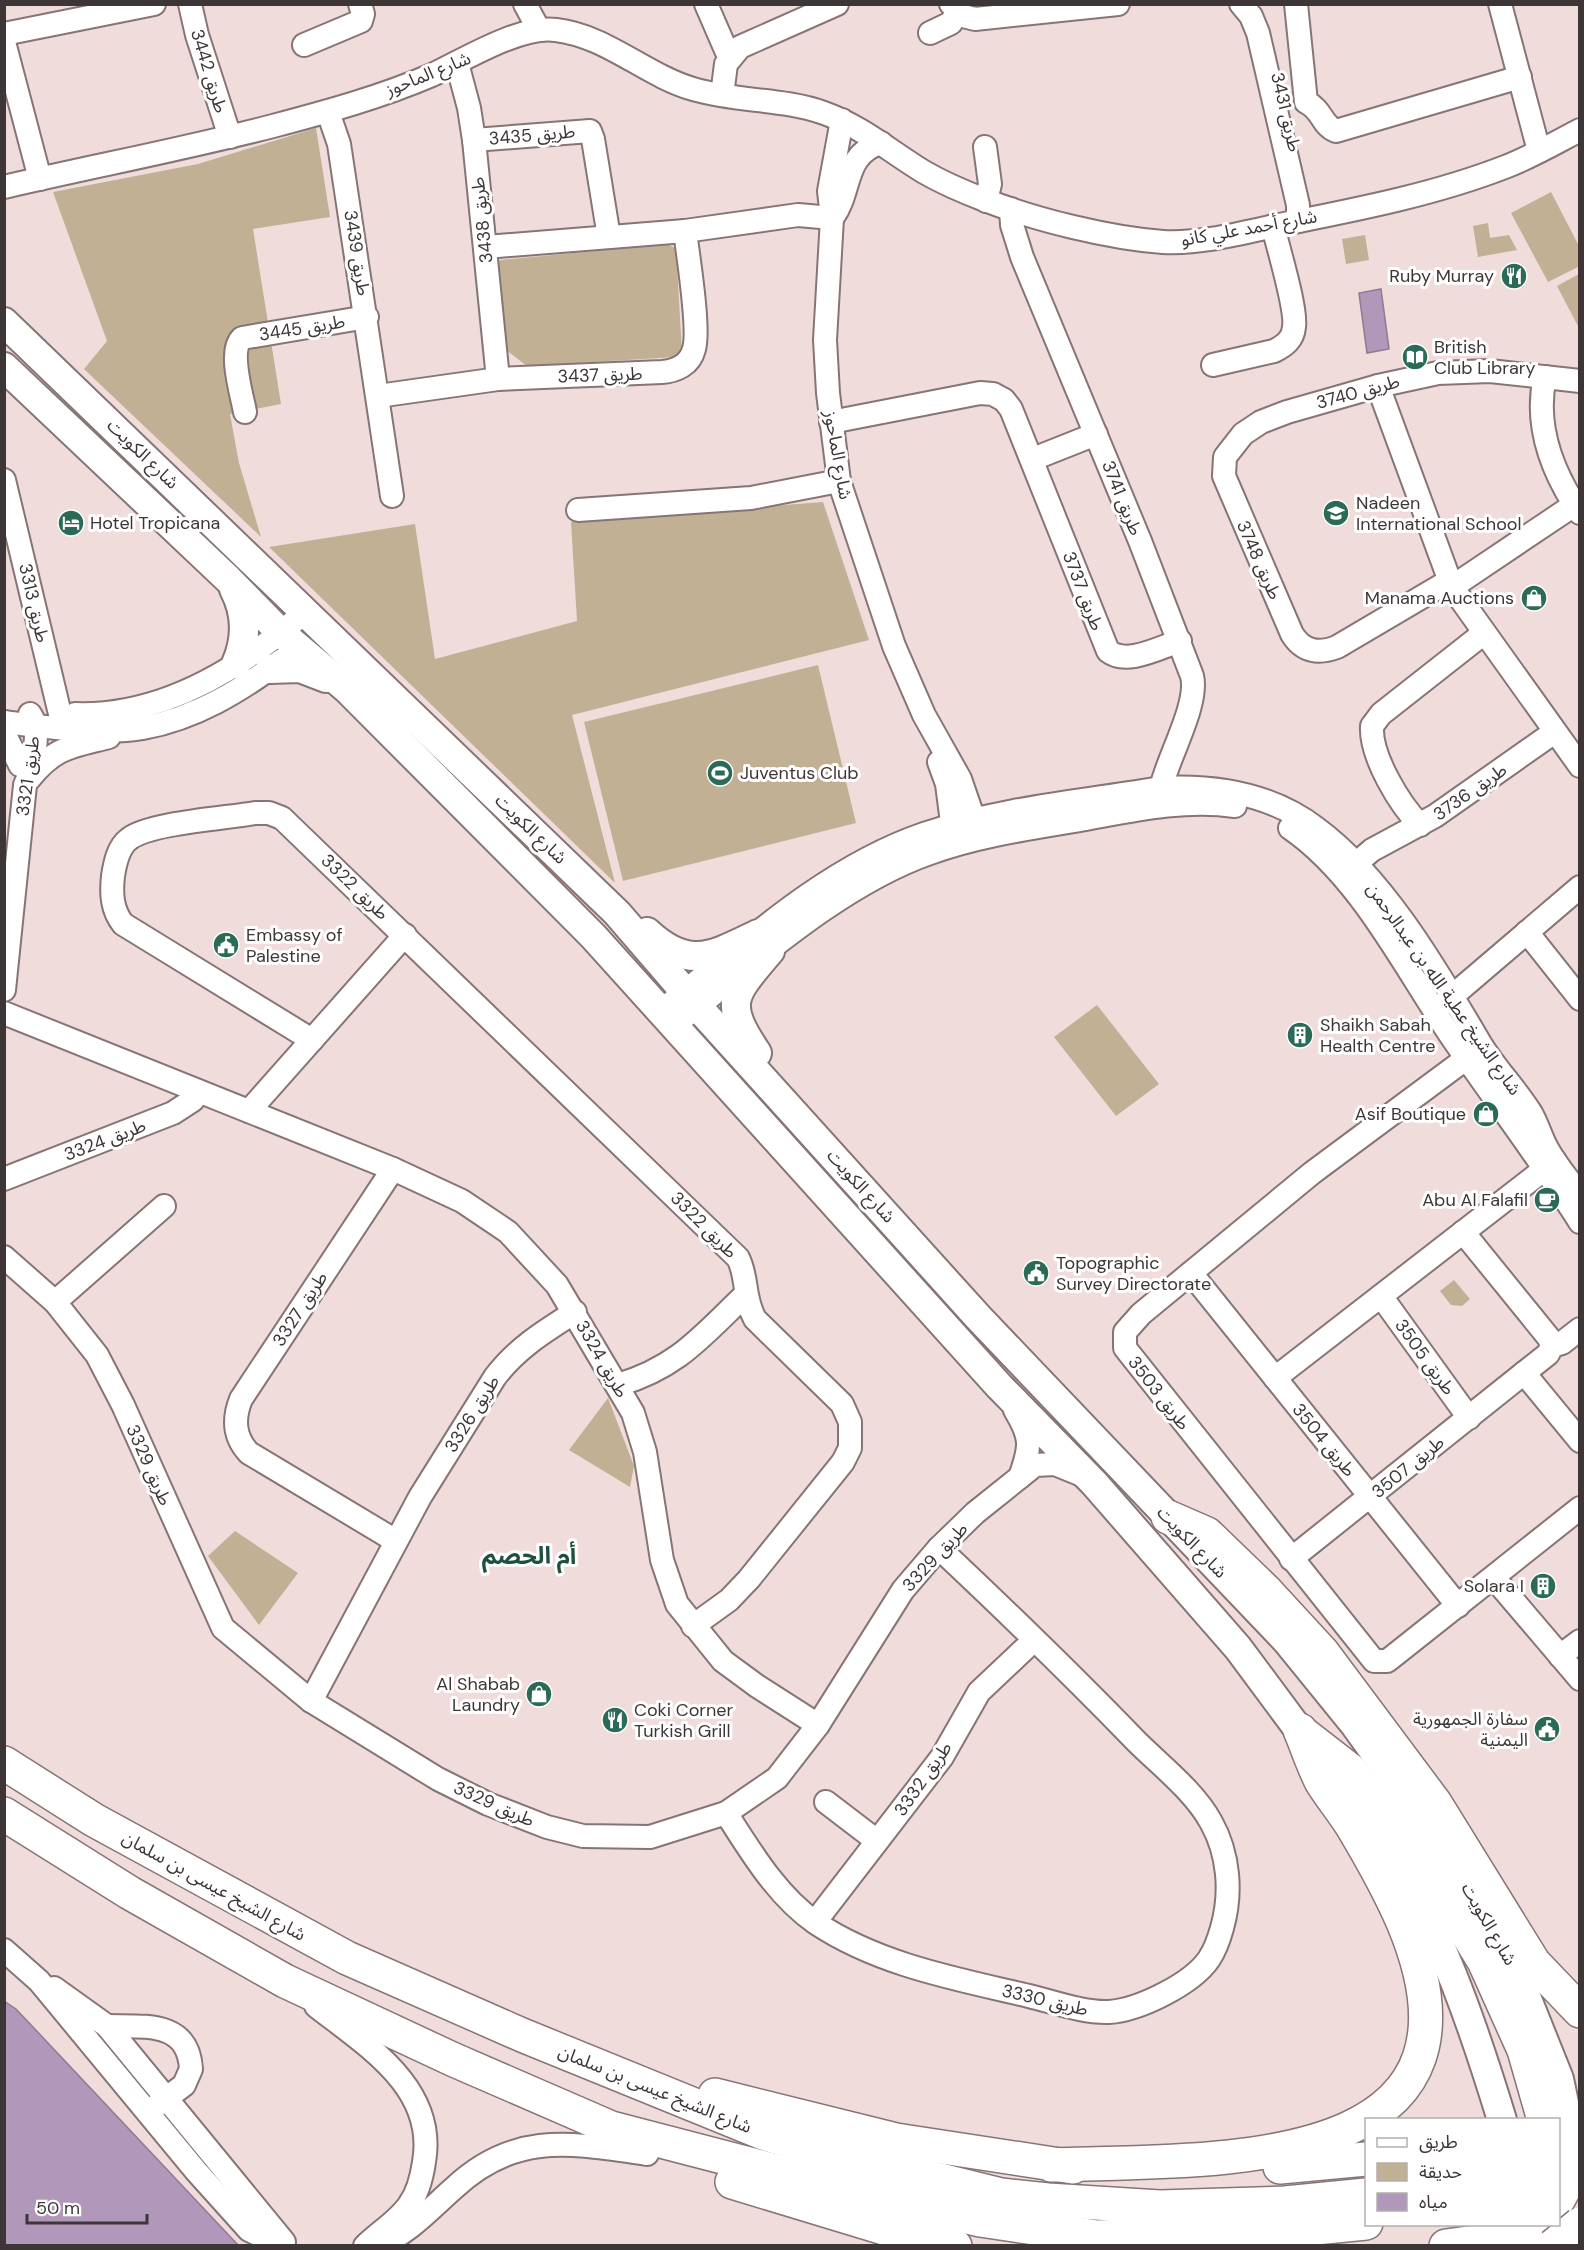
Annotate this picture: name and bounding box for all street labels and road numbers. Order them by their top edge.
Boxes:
street label: طريق 3442 [185,26,233,116]
street label: شارع الماحوز [381,46,475,104]
street label: طريق 3431 [1265,70,1307,154]
street label: طريق 3435 [488,119,576,151]
street label: طريق 3438 [466,176,498,264]
street label: شارع أحمد علي كانو [1179,204,1319,254]
street label: طريق 3439 [338,208,376,298]
street label: طريق 3445 [257,309,347,347]
street label: طريق 3437 [557,362,643,388]
street label: طريق 3740 [1314,369,1402,415]
street label: شارع الماحوز [816,408,858,502]
street label: شارع الكويت [100,414,184,496]
street label: طريق 3741 [1096,457,1148,539]
street label: طريق 3748 [1231,517,1287,603]
street label: طريق 3737 [1057,548,1109,634]
street label: طريق 3313 [13,561,55,645]
street label: طريق 3321 [10,734,46,818]
street label: طريق 3736 [1428,758,1512,826]
street label: شارع الكويت [488,789,572,871]
street label: طريق 3322 [316,849,394,925]
street label: شارع الشيخ عطية الله بن عبدالرحمن [1360,878,1527,1101]
street label: طريق 3324 [61,1113,149,1167]
street label: شارع الكويت [820,1144,901,1229]
street label: طريق 3322 [665,1186,743,1264]
street label: طريق 3327 [267,1267,333,1351]
street label: طريق 3505 [1389,1314,1461,1400]
street label: طريق 3324 [570,1316,634,1402]
street label: طريق 3503 [1122,1351,1196,1435]
street label: طريق 3326 [439,1371,505,1457]
street label: طريق 3504 [1287,1398,1361,1482]
street label: طريق 3329 [120,1421,178,1509]
street label: طريق 3507 [1367,1430,1449,1504]
street label: شارع الكويت [1150,1501,1232,1585]
street label: طريق 3329 [897,1517,973,1597]
street label: طريق 3332 [889,1737,957,1821]
street label: طريق 3329 [450,1775,538,1833]
street label: شارع الشيخ عيسى بن سلمان [117,1825,310,1948]
street label: شارع الكويت [1454,1878,1522,1971]
street label: طريق 3330 [1000,1978,1090,2022]
street label: شارع الشيخ عيسى بن سلمان [554,2039,755,2141]

